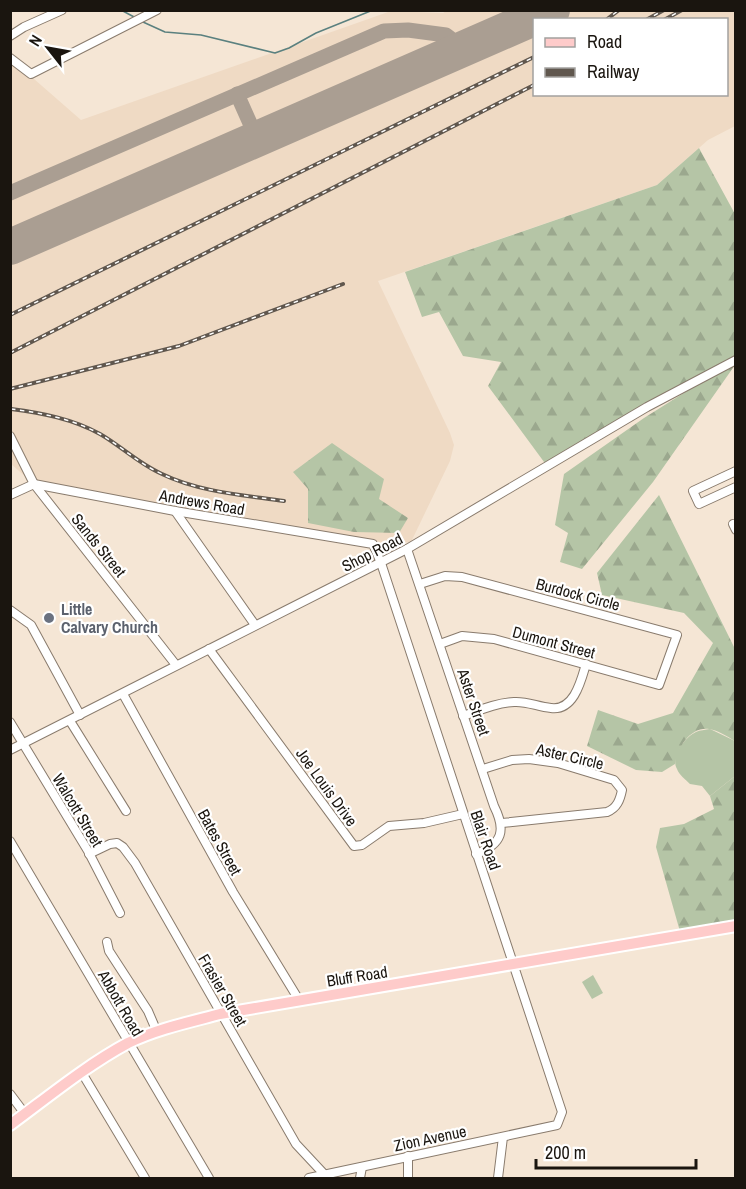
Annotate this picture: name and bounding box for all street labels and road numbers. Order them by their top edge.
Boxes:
street label: Andrews Road [157,484,246,520]
street label: Sands Street [67,509,132,582]
street label: Shop Road [338,527,406,577]
street label: Burdock Circle [534,572,622,616]
street label: Dumont Street [510,620,598,664]
street label: Aster Street [452,665,496,739]
street label: Aster Circle [533,737,606,774]
street label: Joe Louis Drive [291,743,363,831]
street label: Walcott Street [47,769,109,851]
street label: Bates Street [193,805,247,879]
street label: Blair Road [466,807,506,873]
street label: Frasier Street [193,950,253,1031]
street label: Bluff Road [325,960,389,992]
street label: Abbott Road [93,965,149,1040]
street label: Zion Avenue [392,1120,468,1156]

